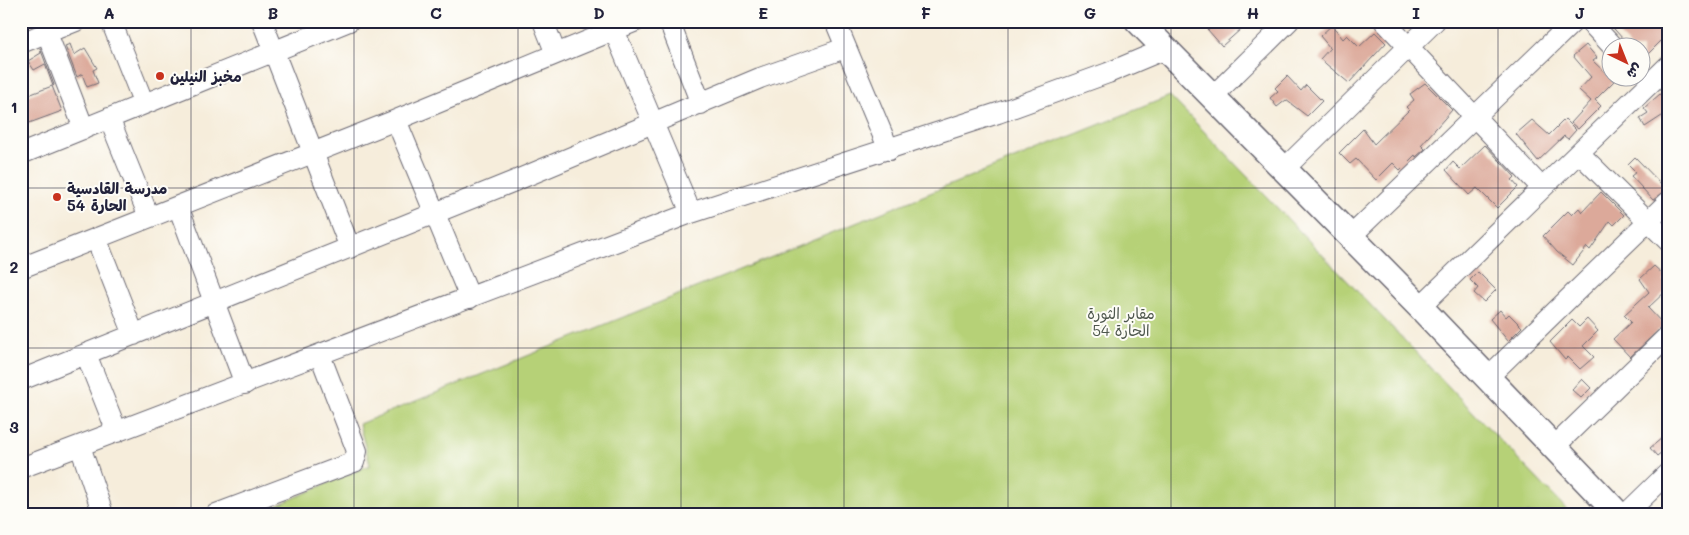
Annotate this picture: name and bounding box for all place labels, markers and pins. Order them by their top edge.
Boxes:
place label: مخبز النيلين [170,66,242,86]
marker: مخبز النيلين [154,70,166,82]
place label: مدرسة القادسية الحارة 54 [67,178,167,215]
marker: مدرسة القادسية الحارة 54 [51,191,63,203]

